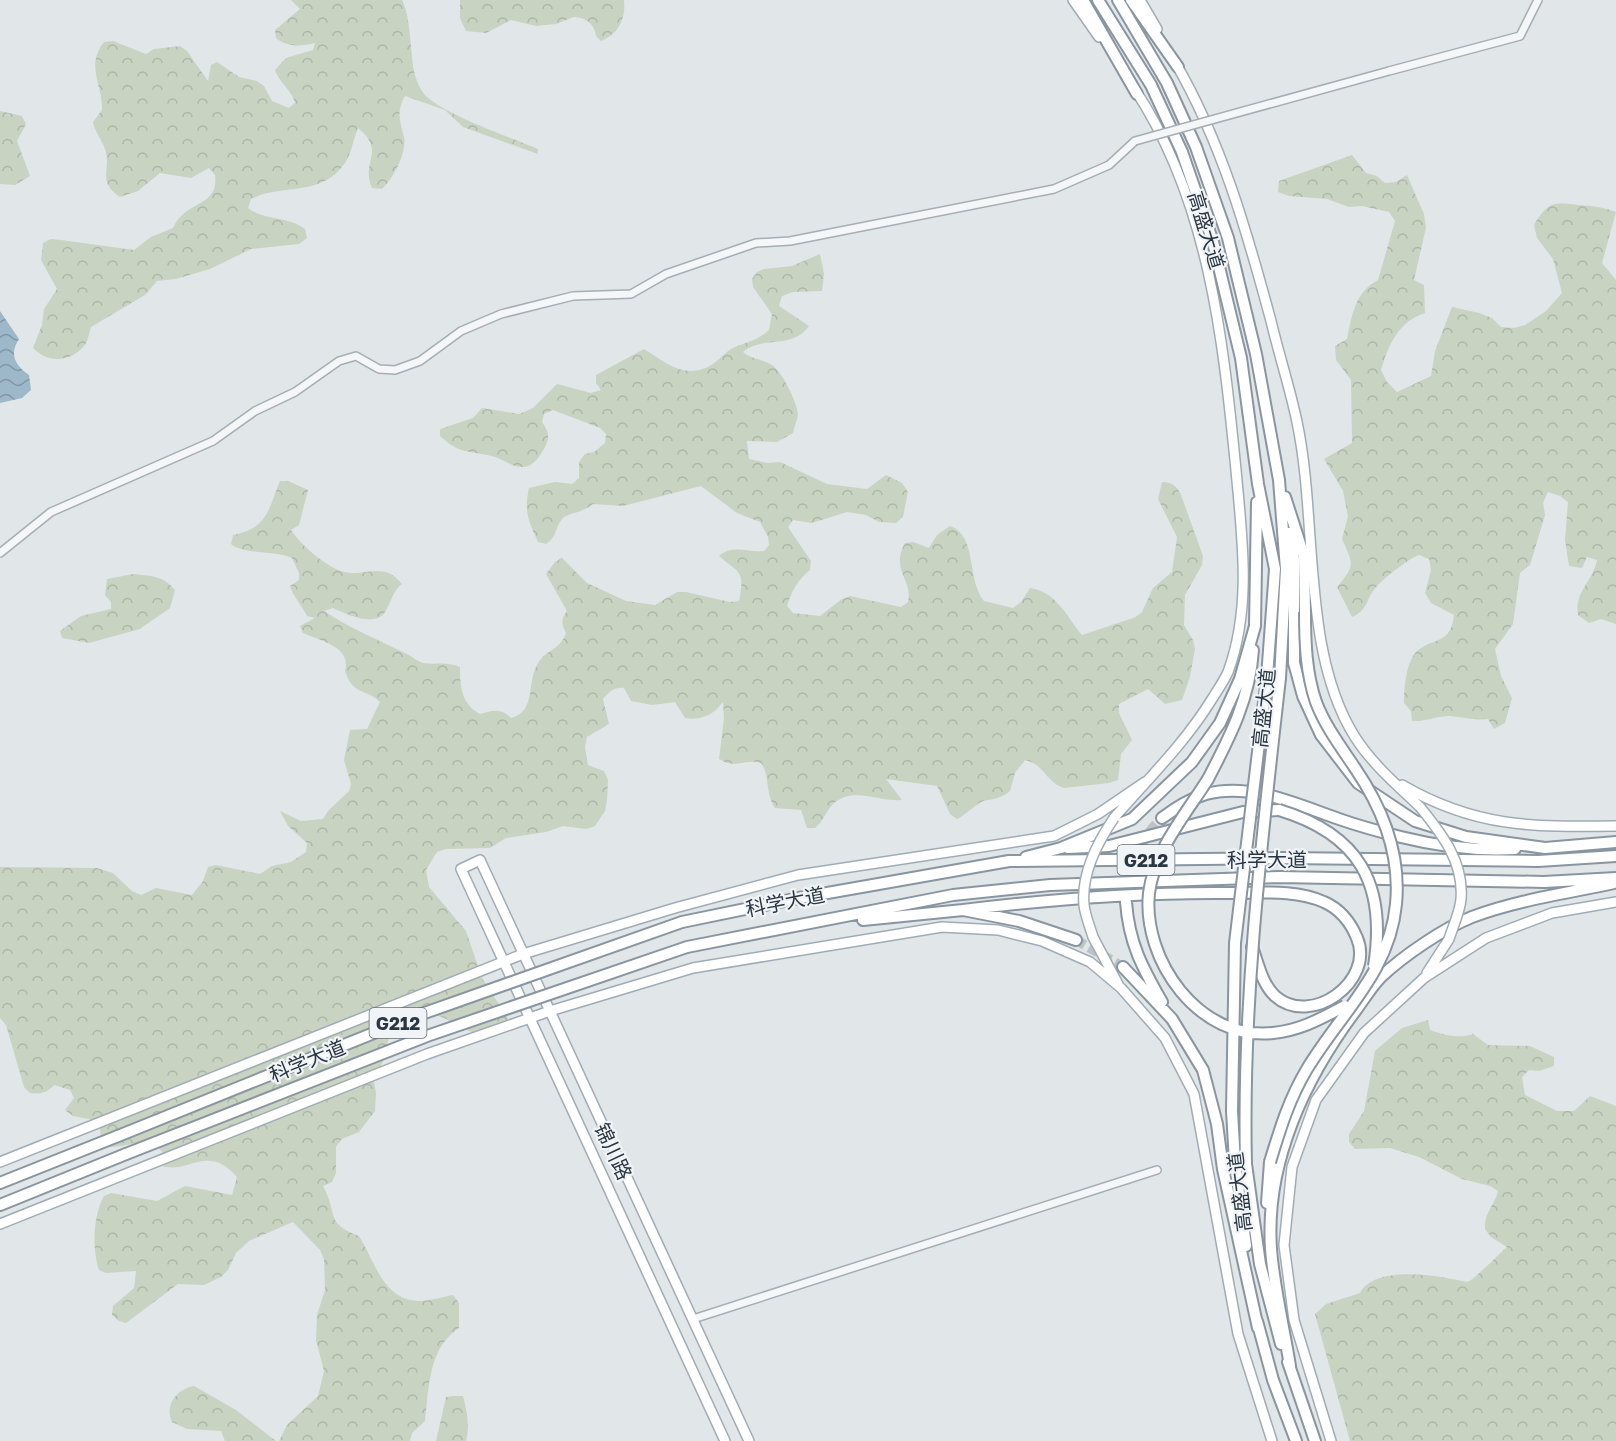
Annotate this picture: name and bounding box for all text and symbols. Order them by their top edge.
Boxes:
street label: 高盛大道 [1184,188,1230,272]
street label: 高盛大道 [1247,667,1279,749]
road number: G212 [1118,845,1174,875]
street label: 科学大道 [1227,847,1307,871]
street label: 科学大道 [743,882,827,920]
road number: G212 [370,1008,426,1038]
street label: 科学大道 [265,1034,349,1086]
street label: 锦川路 [590,1119,638,1183]
street label: 高盛大道 [1222,1151,1256,1233]

